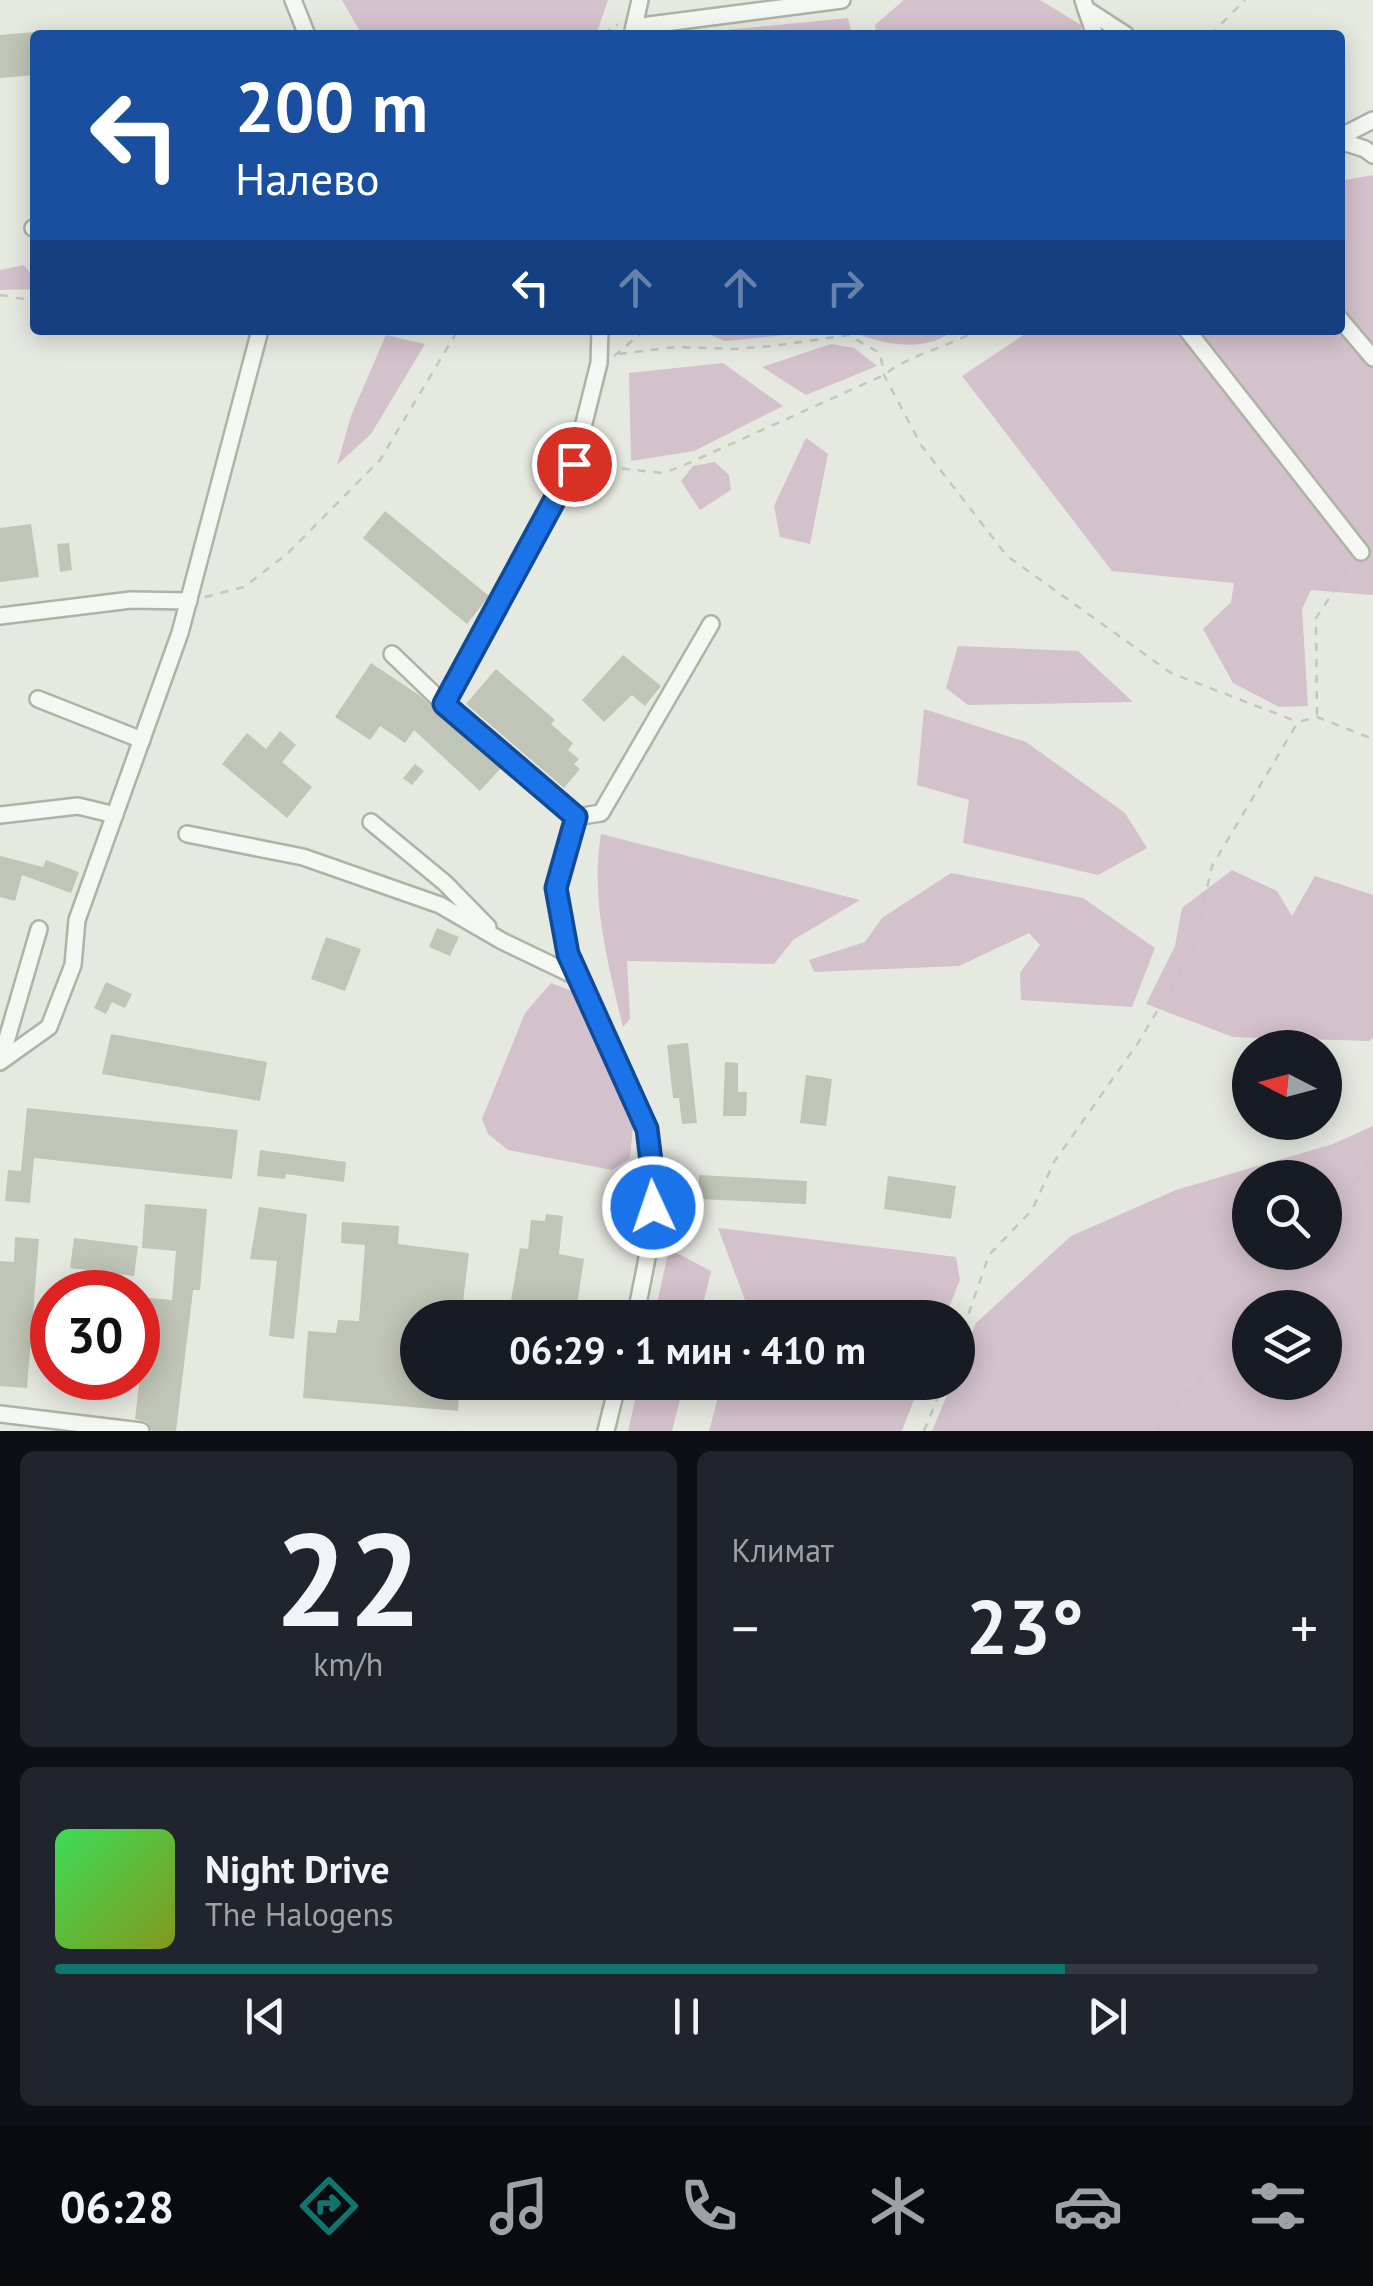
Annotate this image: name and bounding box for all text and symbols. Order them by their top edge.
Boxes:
text: 200 m [235,61,428,151]
icon: left [70,70,200,200]
text: Налево [235,149,380,207]
icon: left [503,260,558,315]
icon: ahead [608,260,663,315]
icon: ahead [713,260,768,315]
icon: right [818,260,873,315]
pin [532,422,617,507]
icon: arrive [547,437,602,492]
north arrow [1232,1030,1342,1140]
map controls [1232,1030,1342,1400]
position arrow [601,1155,705,1259]
button: search [1232,1160,1342,1270]
speed limit sign: 30 [30,1270,160,1400]
button: layers [1232,1290,1342,1400]
text: 06:29 · 1 мин · 410 m [509,1325,866,1374]
text: 22 [275,1494,422,1662]
text: Климат [732,1529,834,1571]
text: 23° [966,1578,1084,1675]
text: − [732,1592,759,1663]
text: + [1290,1592,1318,1663]
text: km/h [313,1643,383,1685]
text: Night Drive [205,1844,389,1893]
text: The Halogens [205,1893,393,1935]
icon: previous [238,1989,293,2044]
icon: pause [659,1989,714,2044]
icon: next [1080,1989,1135,2044]
icon: directions [294,2171,364,2241]
icon: music [484,2171,554,2241]
icon: phone [674,2171,744,2241]
icon: climate [863,2171,933,2241]
icon: car [1053,2171,1123,2241]
icon: filters [1243,2171,1313,2241]
text: 06:28 [60,2177,174,2235]

